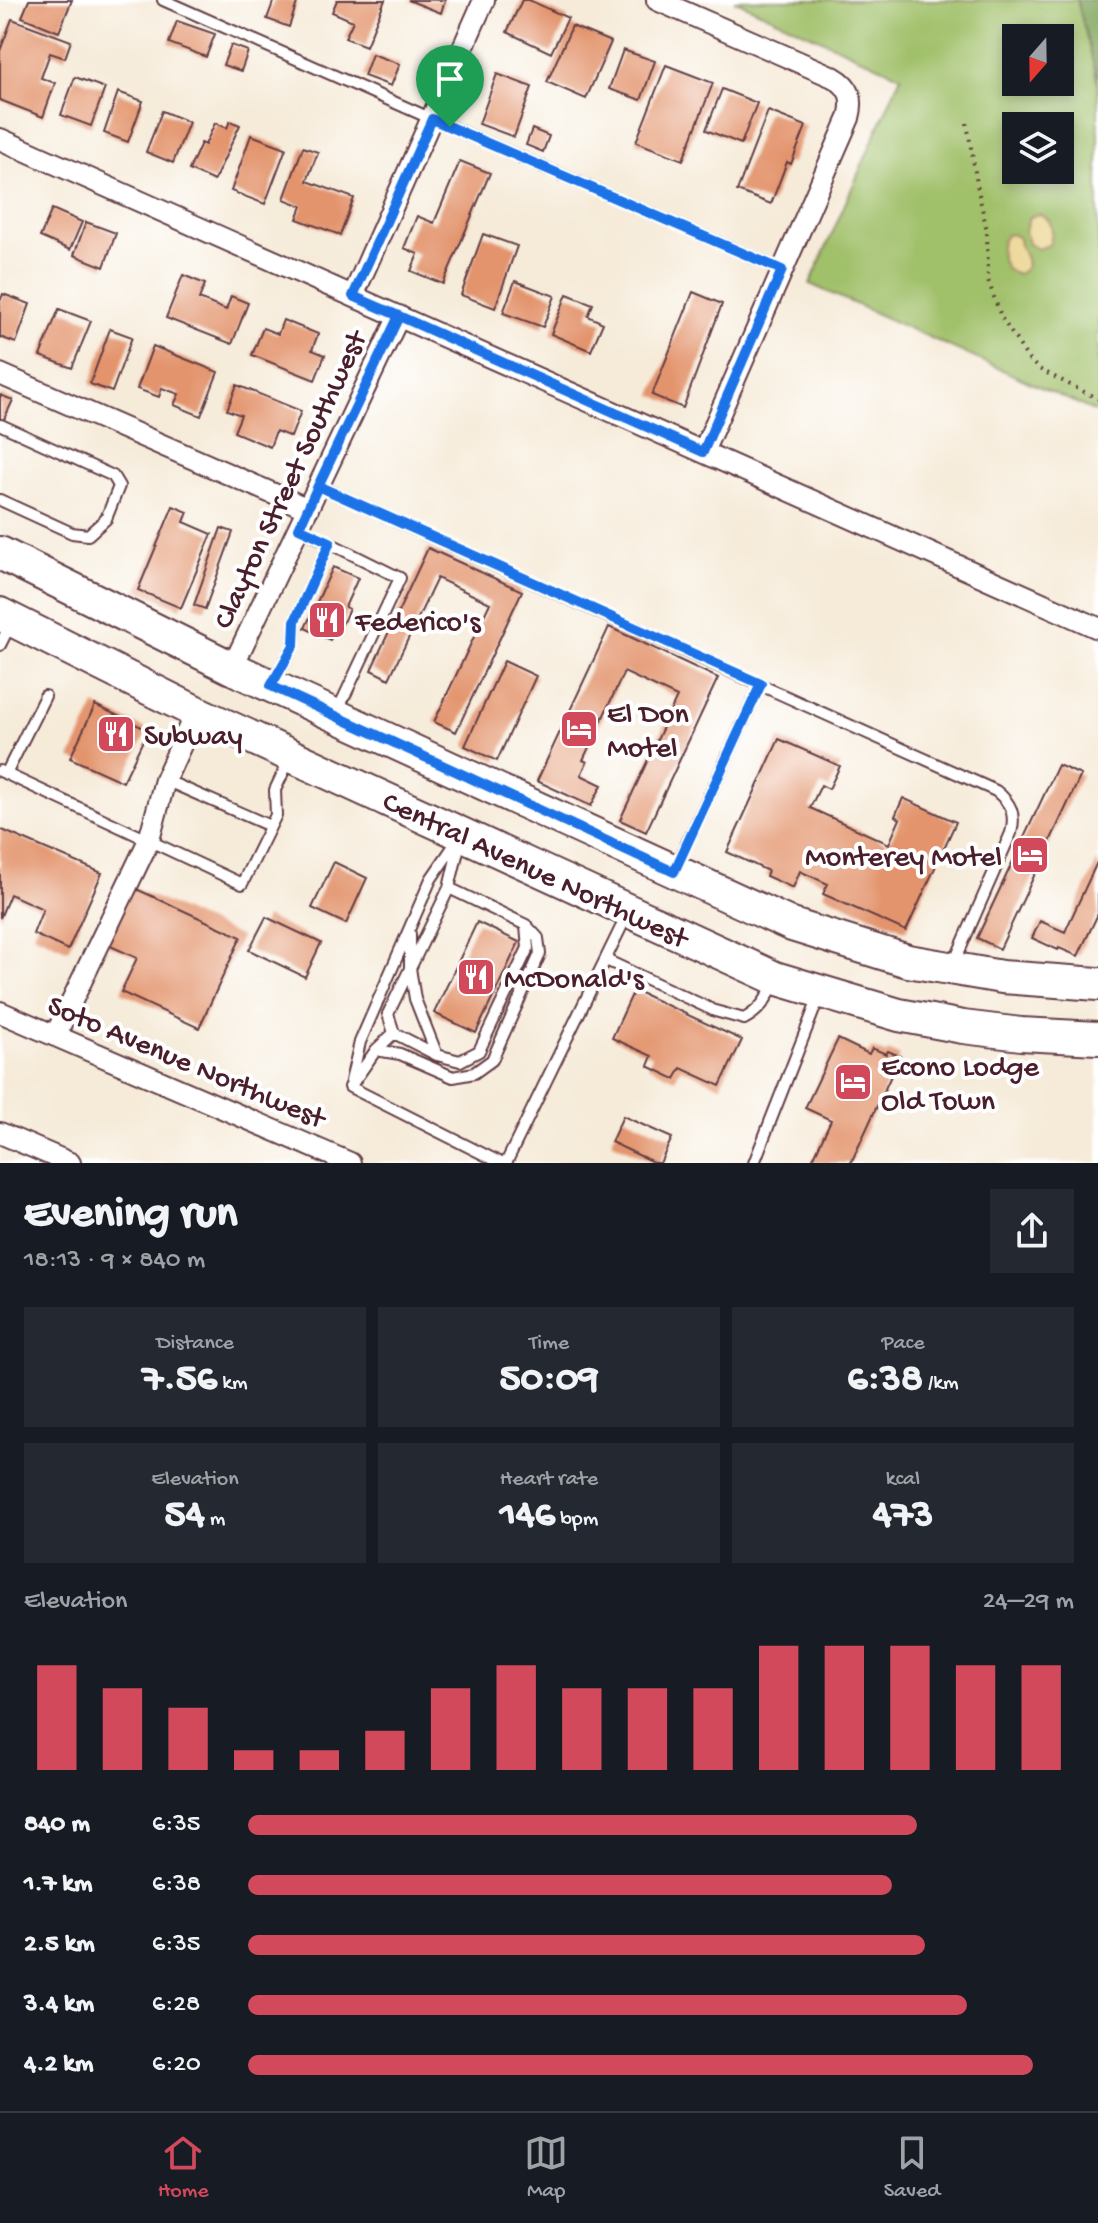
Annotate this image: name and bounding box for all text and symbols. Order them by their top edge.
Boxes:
north arrow [1002,24,1074,96]
map controls [1002,24,1074,184]
pin [416,45,484,127]
icon: arrive [428,57,472,101]
button: layers [1002,112,1074,184]
street label: Clayton Street Southwest [208,324,378,635]
restaurant icon: Federico's [306,599,348,641]
place label: Federico's [354,607,481,642]
place label: El Don Motel [607,699,689,768]
hotel icon: El Don Motel [558,708,600,750]
restaurant icon: Subway [95,713,137,755]
place label: Subway [144,721,243,756]
street label: Central Avenue Northwest [376,786,695,959]
hotel icon: Monterey Motel [1009,834,1051,876]
place label: Monterey Motel [805,842,1002,877]
restaurant icon: McDonald's [455,956,497,998]
place label: McDonald's [504,964,645,999]
street label: Soto Avenue Northwest [41,990,332,1140]
place label: Econo Lodge Old Town [881,1052,1040,1121]
hotel icon: Econo Lodge Old Town [832,1061,874,1103]
button: share [990,1189,1074,1273]
text: Evening run [24,1190,237,1242]
text: 18:13 · 9 × 840 m [24,1246,205,1277]
text: Distance [156,1331,234,1357]
text: Time [529,1331,569,1357]
text: Pace [881,1331,925,1357]
text: 7.56 [142,1357,217,1404]
text: 50:09 [499,1357,599,1404]
text: 6:38 [847,1357,923,1404]
text: km [217,1371,248,1397]
text: /km [923,1371,959,1397]
text: Elevation [151,1467,239,1493]
text: Heart rate [500,1467,598,1493]
text: kcal [886,1467,920,1493]
text: 54 [165,1493,205,1540]
text: 146 [500,1493,555,1540]
text: 473 [873,1493,933,1540]
text: m [205,1507,225,1533]
text: bpm [555,1507,598,1533]
text: Elevation [24,1587,127,1618]
text: 24–29 m [983,1587,1074,1618]
text: 840 m [24,1810,90,1841]
text: 6:35 [152,1810,201,1841]
text: 1.7 km [24,1870,92,1901]
text: 6:38 [152,1870,201,1901]
text: 2.5 km [24,1930,95,1961]
text: 6:35 [152,1930,201,1961]
text: 3.4 km [24,1990,94,2021]
text: 6:28 [152,1990,200,2021]
text: 4.2 km [24,2050,93,2081]
text: 6:20 [152,2050,201,2081]
tab: Home [158,2131,209,2205]
tab: Map [524,2131,568,2205]
tab: Saved [884,2131,940,2205]

